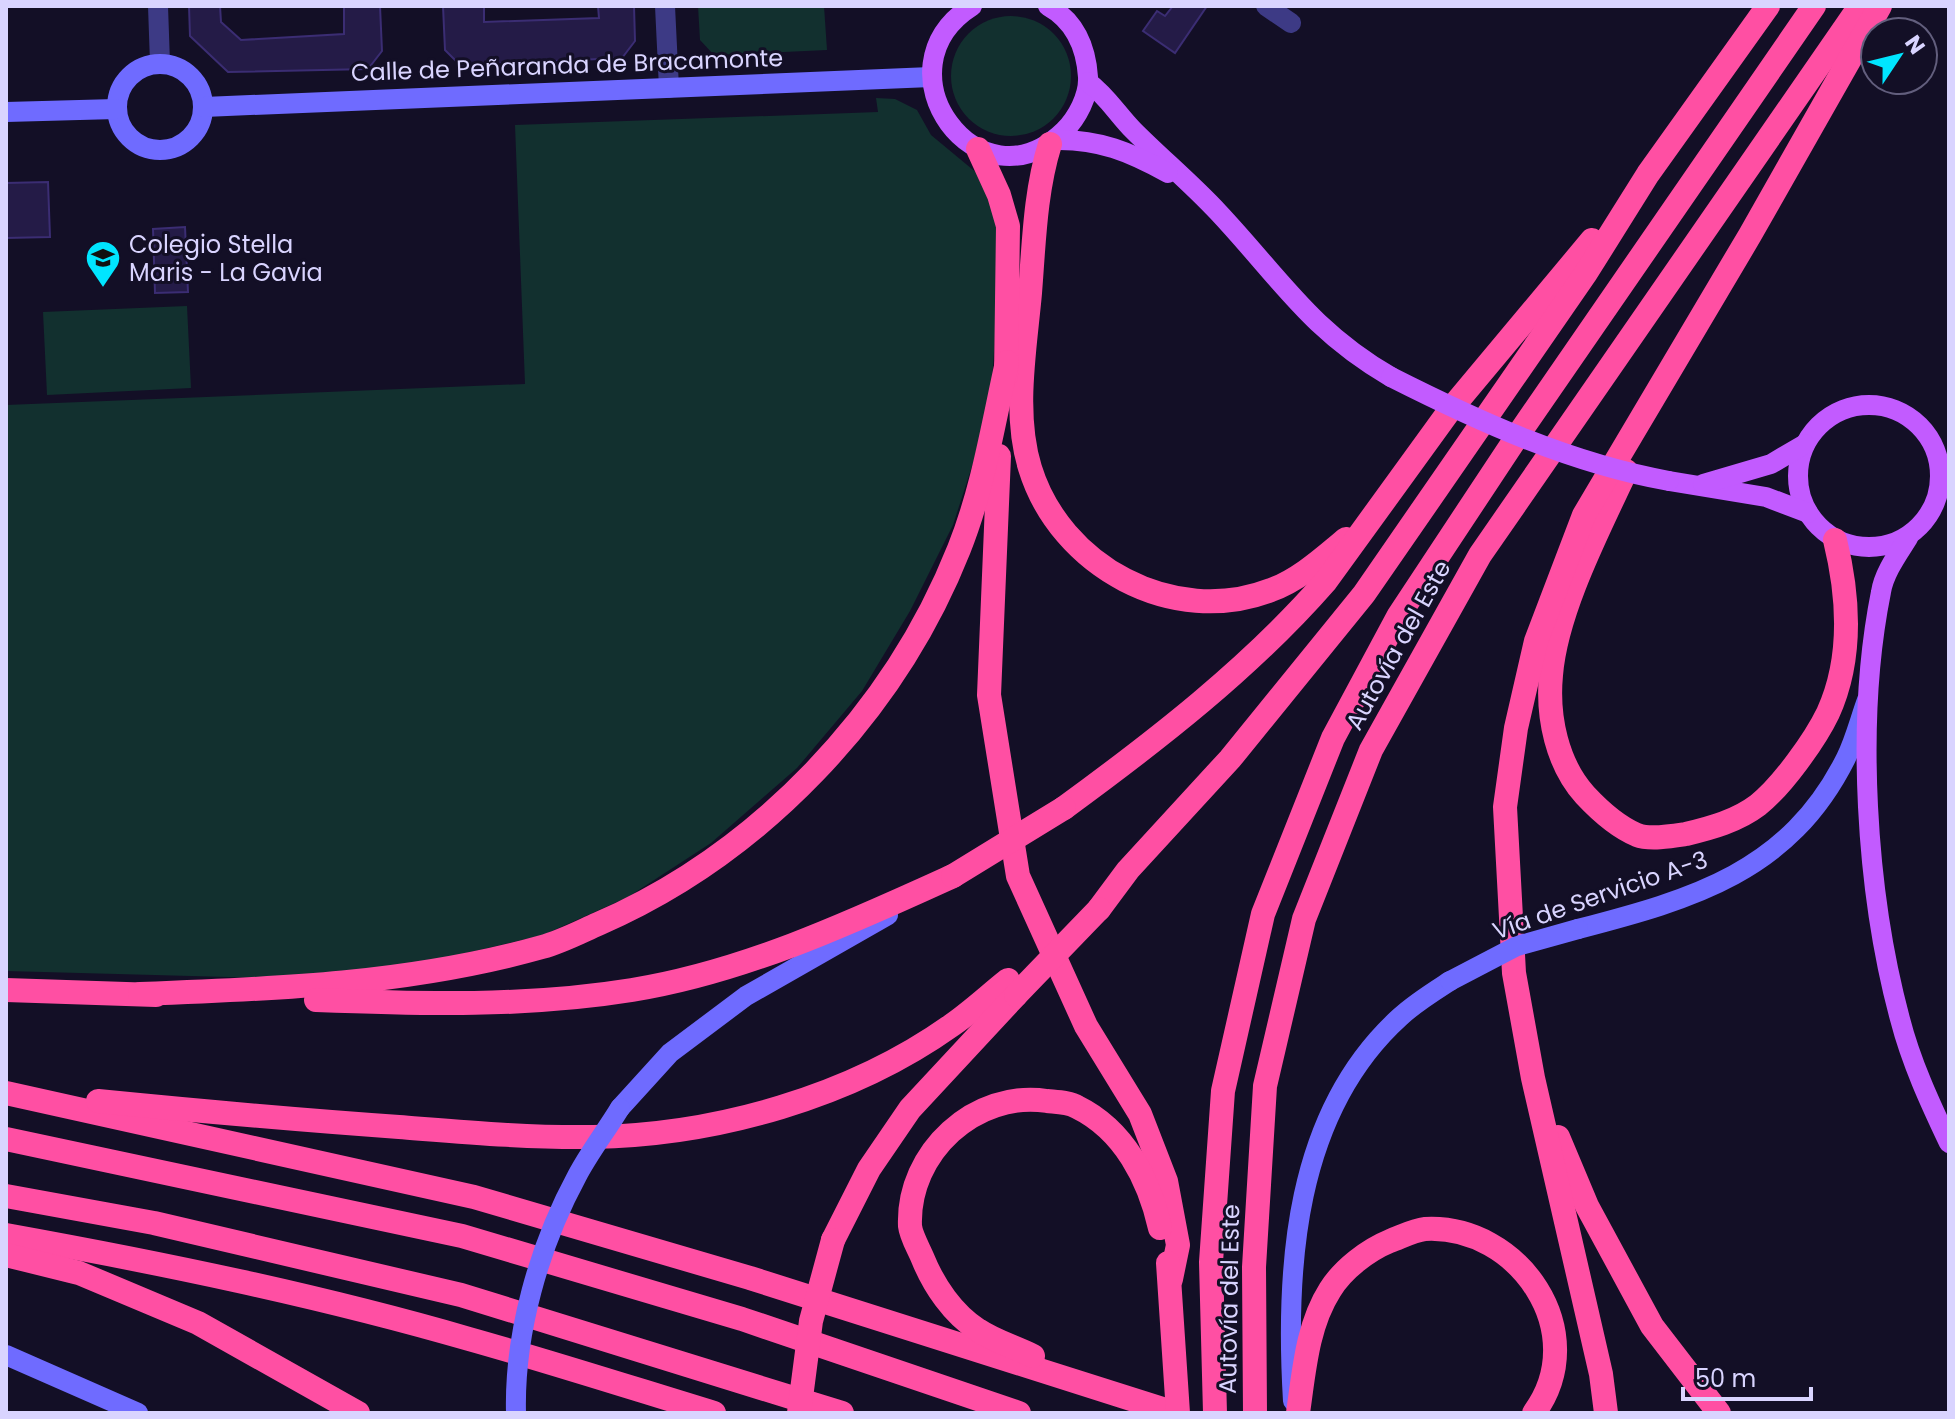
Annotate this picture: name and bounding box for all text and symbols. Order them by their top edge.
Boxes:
north arrow [1859,16,1939,96]
text: N [1898,29,1932,60]
street label: Calle de Peñaranda de Bracamonte [350,41,784,89]
place label: Colegio Stella Maris - La Gavia [129,228,323,289]
school or university icon: Colegio Stella Maris - La Gavia [84,239,122,289]
street label: Autovía del Este [1338,554,1458,736]
street label: Vía de Servicio A-3 [1488,843,1712,947]
street label: Autovía del Este [1211,1204,1247,1394]
scale bar [1683,1351,1811,1401]
text: 50 m [1695,1362,1756,1395]

